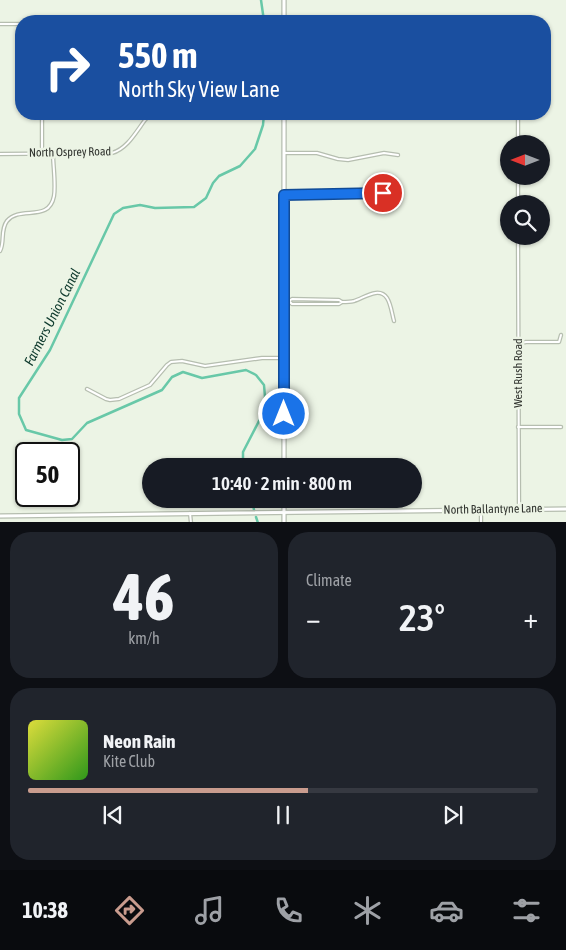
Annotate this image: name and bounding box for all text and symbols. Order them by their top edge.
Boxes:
icon: right [35,35,100,100]
text: 550 m [118,35,197,75]
text: North Sky View Lane [118,76,280,102]
north arrow [500,135,550,185]
map controls [500,135,550,245]
street label: North Osprey Road [29,144,111,160]
pin [362,172,404,214]
icon: arrive [369,179,397,207]
button: search [500,195,550,245]
water label: Farmers Union Canal [21,266,84,368]
street label: West Rush Road [511,338,525,408]
position arrow [257,387,309,439]
speed limit sign: 50 [15,442,80,507]
text: 10:40 · 2 min · 800 m [212,472,352,494]
street label: North Ballantyne Lane [443,501,543,517]
text: 46 [113,559,175,634]
text: Climate [306,571,352,589]
text: 23° [399,596,445,639]
text: − [306,602,321,634]
text: + [523,602,538,634]
text: km/h [128,629,160,647]
text: Neon Rain [103,730,175,752]
text: Kite Club [103,752,155,770]
icon: previous [99,801,127,829]
icon: pause [269,801,297,829]
icon: next [439,801,467,829]
icon: directions [112,893,147,928]
icon: music [192,893,227,928]
icon: phone [271,893,306,928]
icon: climate [350,893,385,928]
icon: car [429,893,464,928]
icon: filters [509,893,544,928]
text: 10:38 [22,897,68,923]

